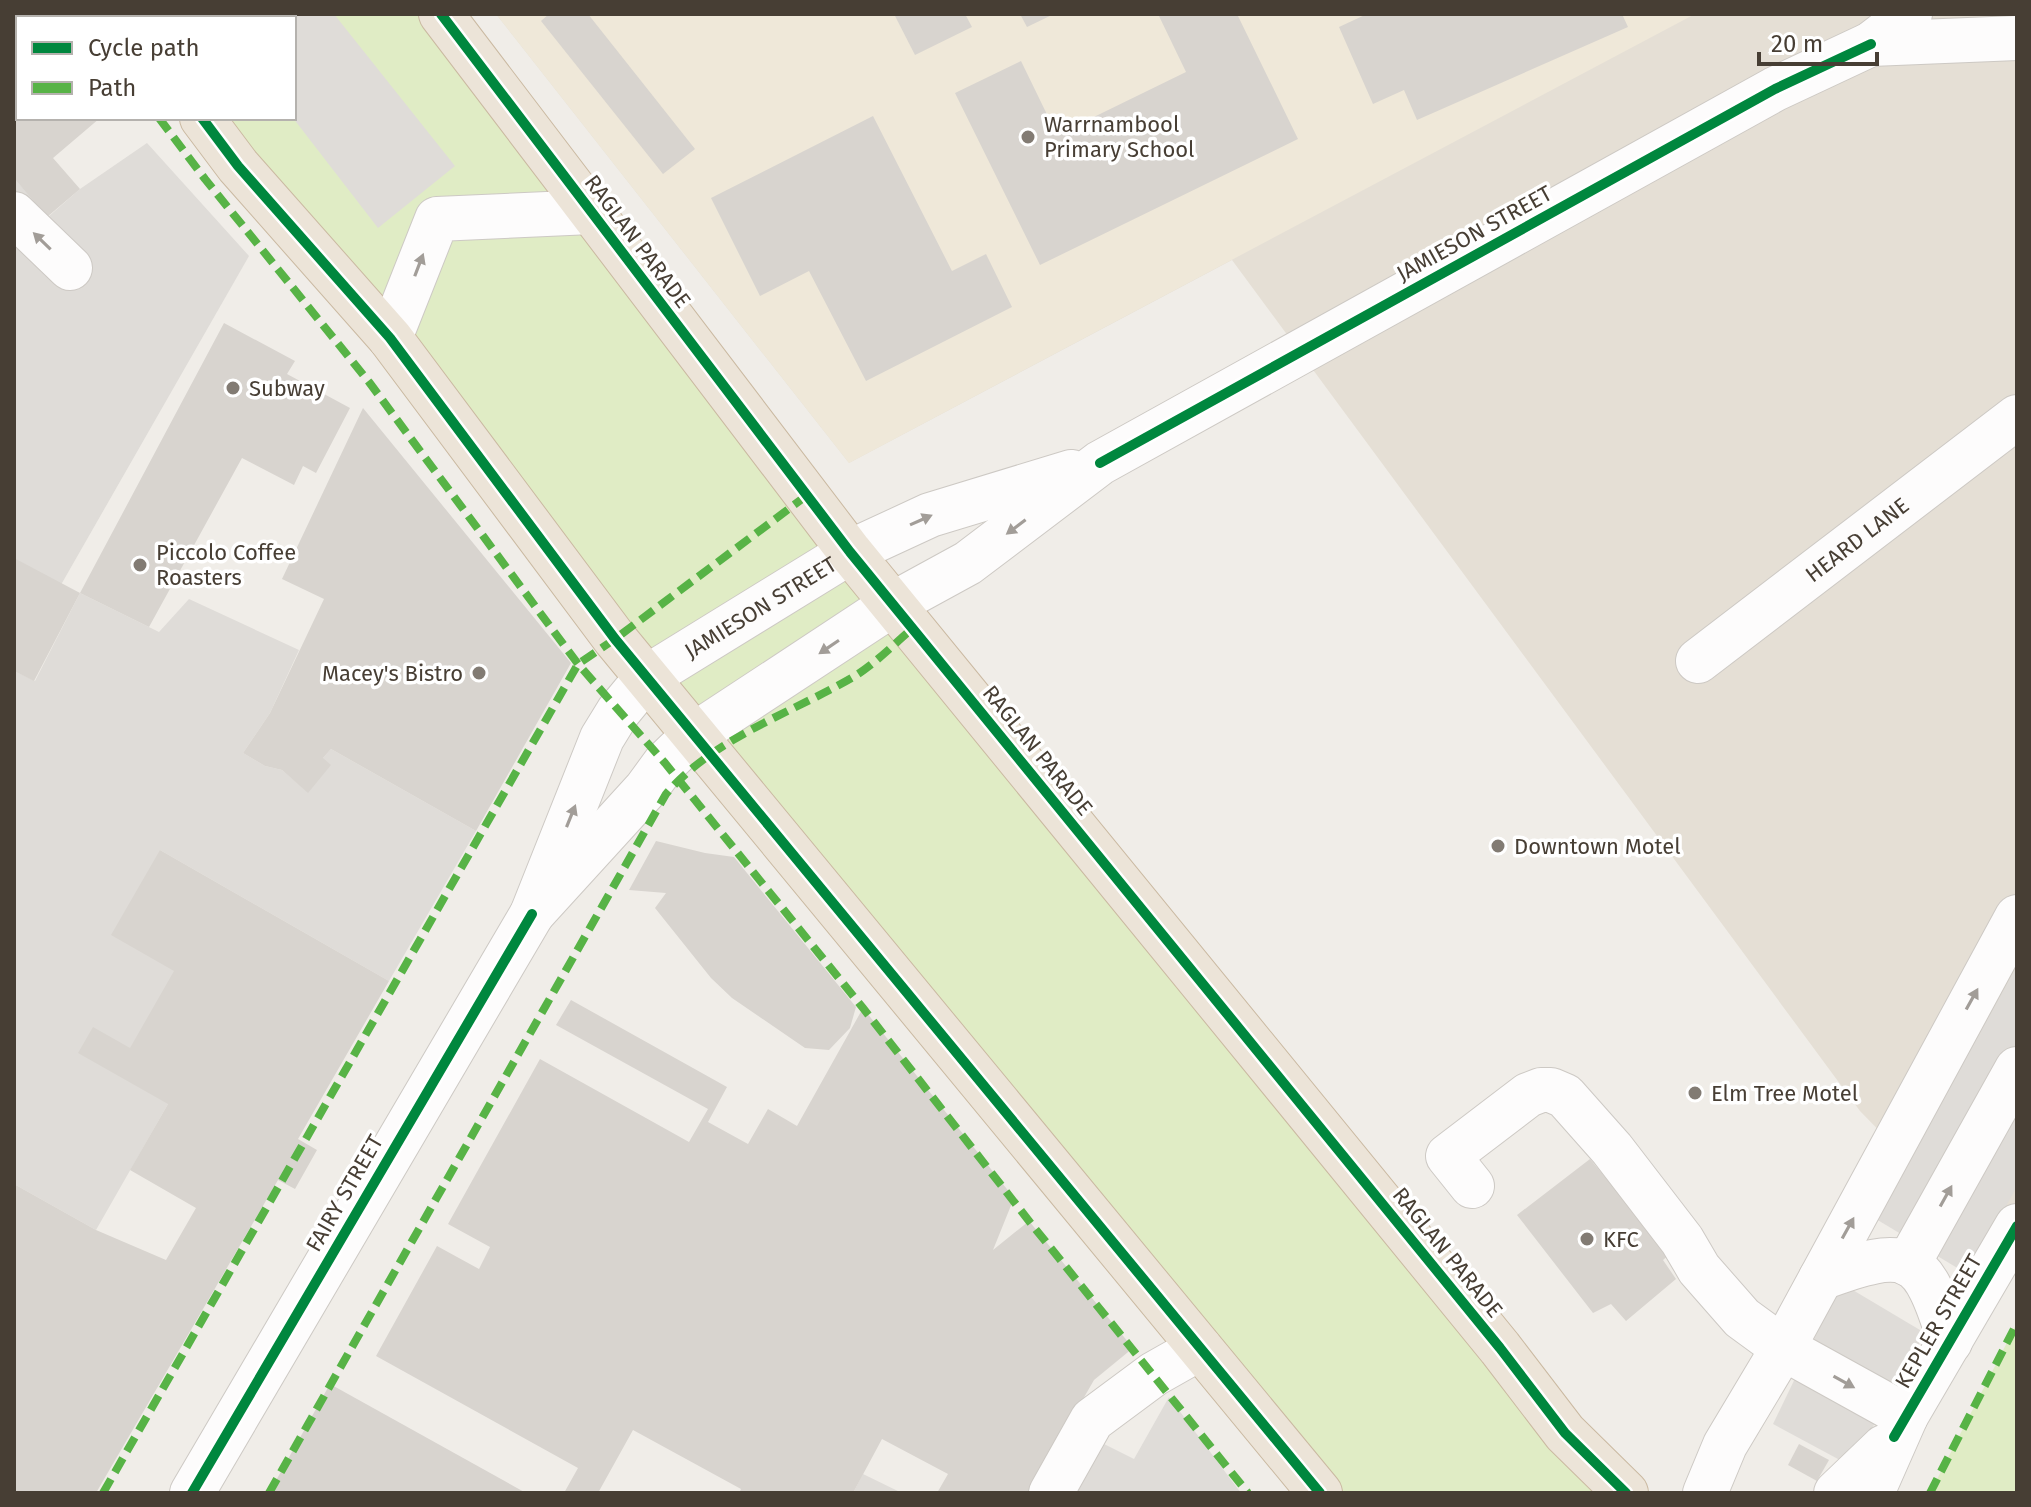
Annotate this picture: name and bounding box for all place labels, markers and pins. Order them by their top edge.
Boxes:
place label: Warrnambool Primary School [1044,111,1195,163]
marker: Warrnambool Primary School [1019,128,1037,146]
place label: Subway [249,375,325,402]
marker: Subway [224,379,242,397]
place label: Piccolo Coffee Roasters [156,539,296,591]
marker: Piccolo Coffee Roasters [131,556,149,574]
place label: Macey's Bistro [322,660,463,687]
marker: Macey's Bistro [470,664,488,682]
place label: Downtown Motel [1514,833,1681,860]
marker: Downtown Motel [1489,837,1507,855]
place label: Elm Tree Motel [1711,1080,1858,1107]
marker: Elm Tree Motel [1686,1084,1704,1102]
place label: KFC [1603,1226,1639,1253]
marker: KFC [1578,1230,1596,1248]

